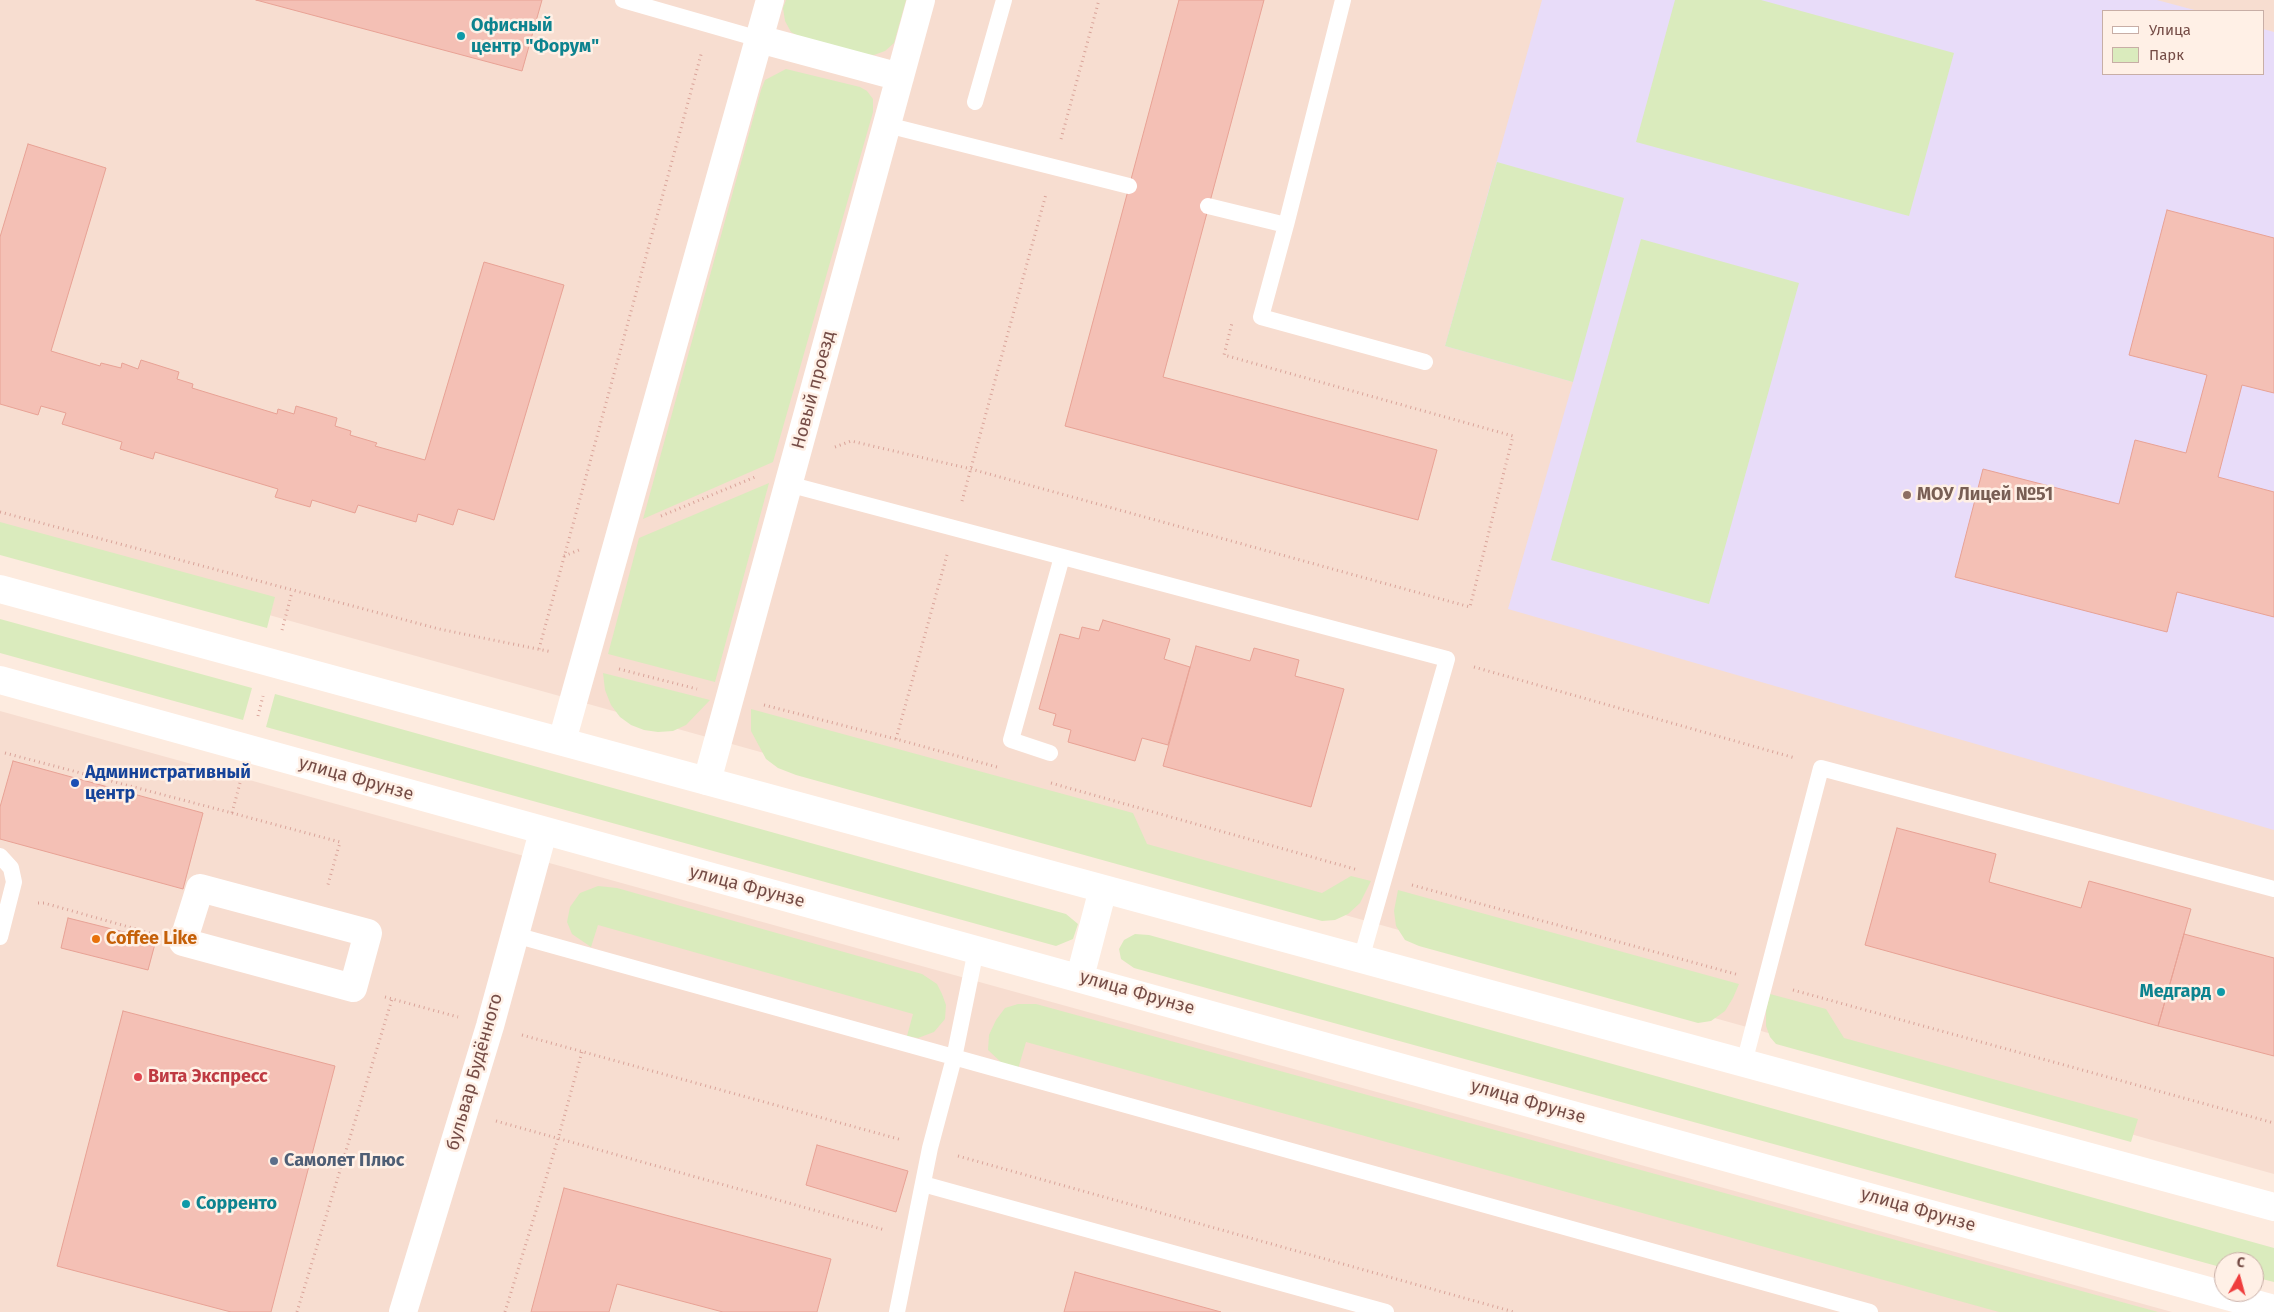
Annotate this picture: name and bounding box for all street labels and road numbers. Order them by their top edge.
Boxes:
street label: Новый проезд [788,328,840,452]
street label: улица Фрунзе [296,752,416,806]
street label: улица Фрунзе [687,861,807,913]
street label: улица Фрунзе [1077,966,1197,1020]
street label: бульвар Будённого [442,991,508,1153]
street label: улица Фрунзе [1468,1075,1588,1129]
street label: улица Фрунзе [1858,1183,1978,1237]

